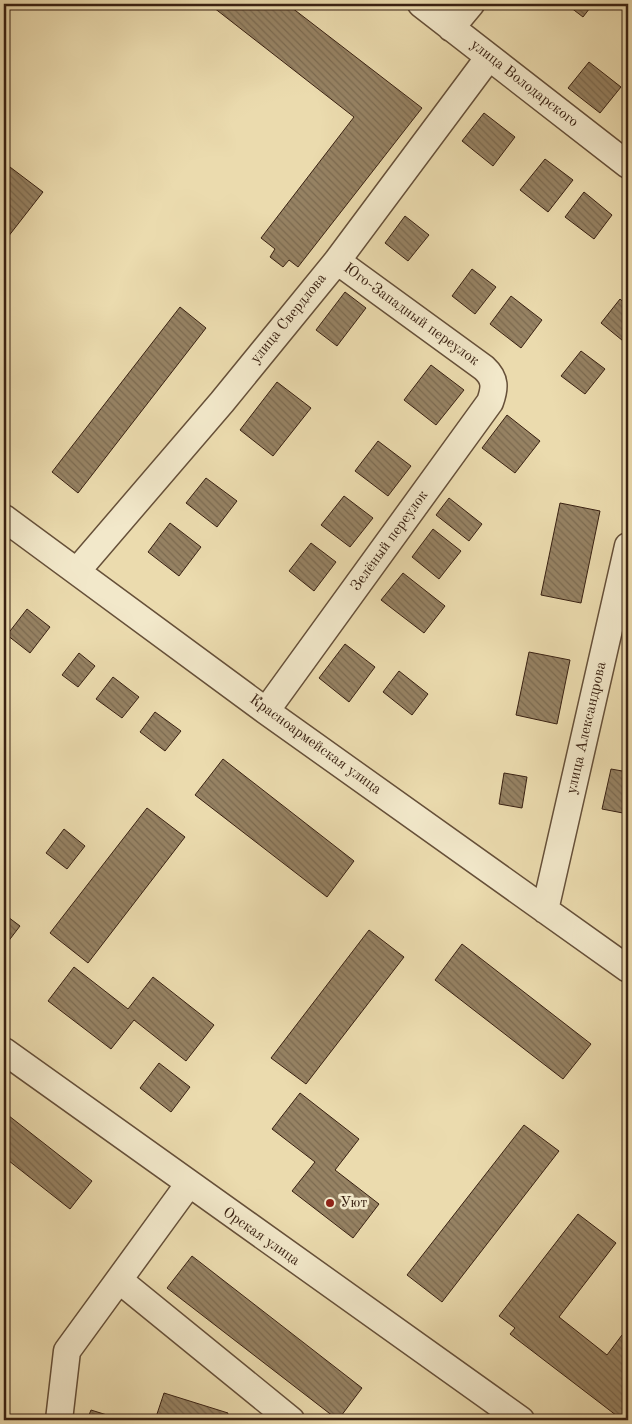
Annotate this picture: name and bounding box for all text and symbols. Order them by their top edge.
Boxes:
street label: улица Володарского [467,37,581,131]
street label: Юго-Западный переулок [341,261,482,369]
street label: улица Свердлова [248,271,330,367]
street label: Зелёный переулок [349,487,432,594]
street label: улица Александрова [564,660,610,796]
street label: Красноармейская улица [246,692,384,798]
place label: Уют [340,1196,367,1211]
marker: Уют [324,1197,336,1209]
street label: Орская улица [220,1205,303,1269]

